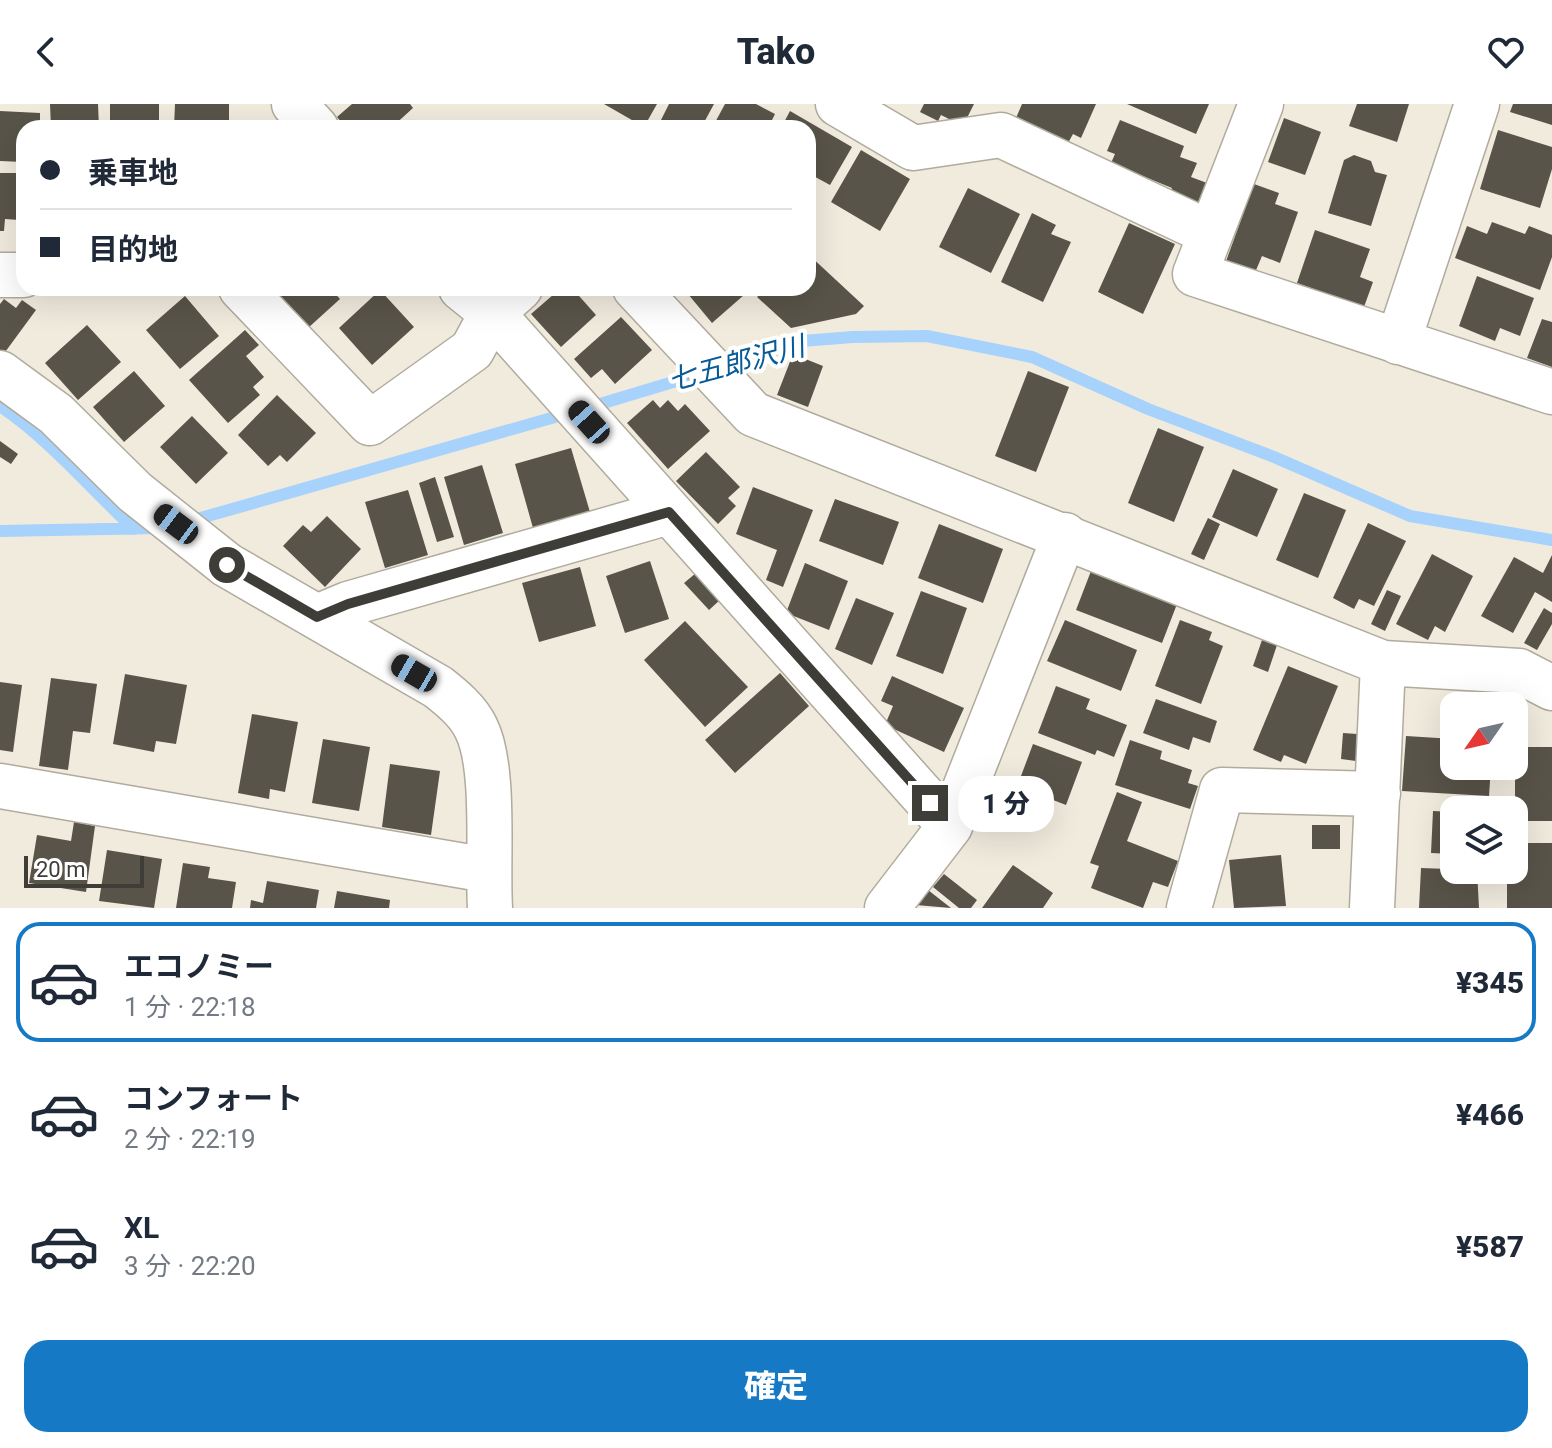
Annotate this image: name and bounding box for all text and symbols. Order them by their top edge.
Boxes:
icon: back [24,30,68,74]
icon: heart [1484,30,1528,74]
text: Tako [737,31,815,73]
text: 乗車地 [88,155,178,190]
text: 目的地 [88,232,178,267]
water label: 七五郎沢川 [664,329,811,398]
car [564,396,614,448]
car [150,500,202,548]
route start [209,547,245,583]
car [387,651,441,695]
north arrow [1440,692,1528,780]
map controls [1440,692,1528,884]
callout: 1 分 [958,775,1054,831]
route end [912,785,948,821]
text: 1 分 [982,789,1030,819]
button: layers [1440,796,1528,884]
scale bar [24,852,144,888]
text: 20 m [36,857,85,882]
icon: car [28,946,100,1018]
text: エコノミー [124,949,274,984]
text: ¥345 [1456,965,1524,1000]
text: 1 分 · 22:18 [124,992,256,1022]
icon: car [28,1078,100,1150]
text: コンフォート [124,1081,303,1116]
text: ¥466 [1456,1097,1524,1132]
text: 2 分 · 22:19 [124,1124,256,1154]
icon: car [28,1210,100,1282]
text: XL [124,1210,159,1245]
text: ¥587 [1456,1229,1524,1264]
text: 3 分 · 22:20 [124,1251,256,1281]
button: 確定 [24,1340,1528,1432]

